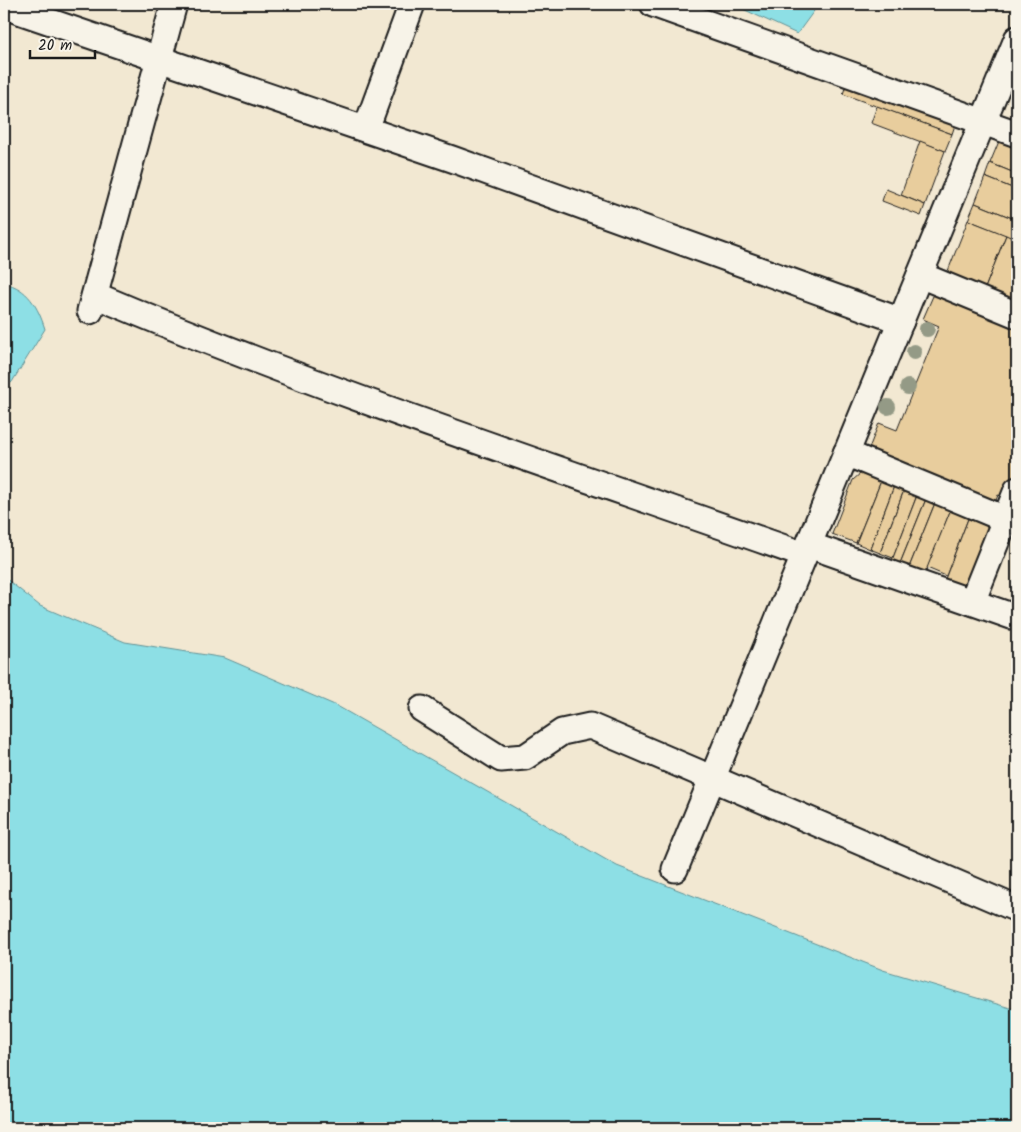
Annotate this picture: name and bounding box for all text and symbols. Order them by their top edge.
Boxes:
scale bar [30,28,95,60]
text: 20 m [38,34,72,58]

